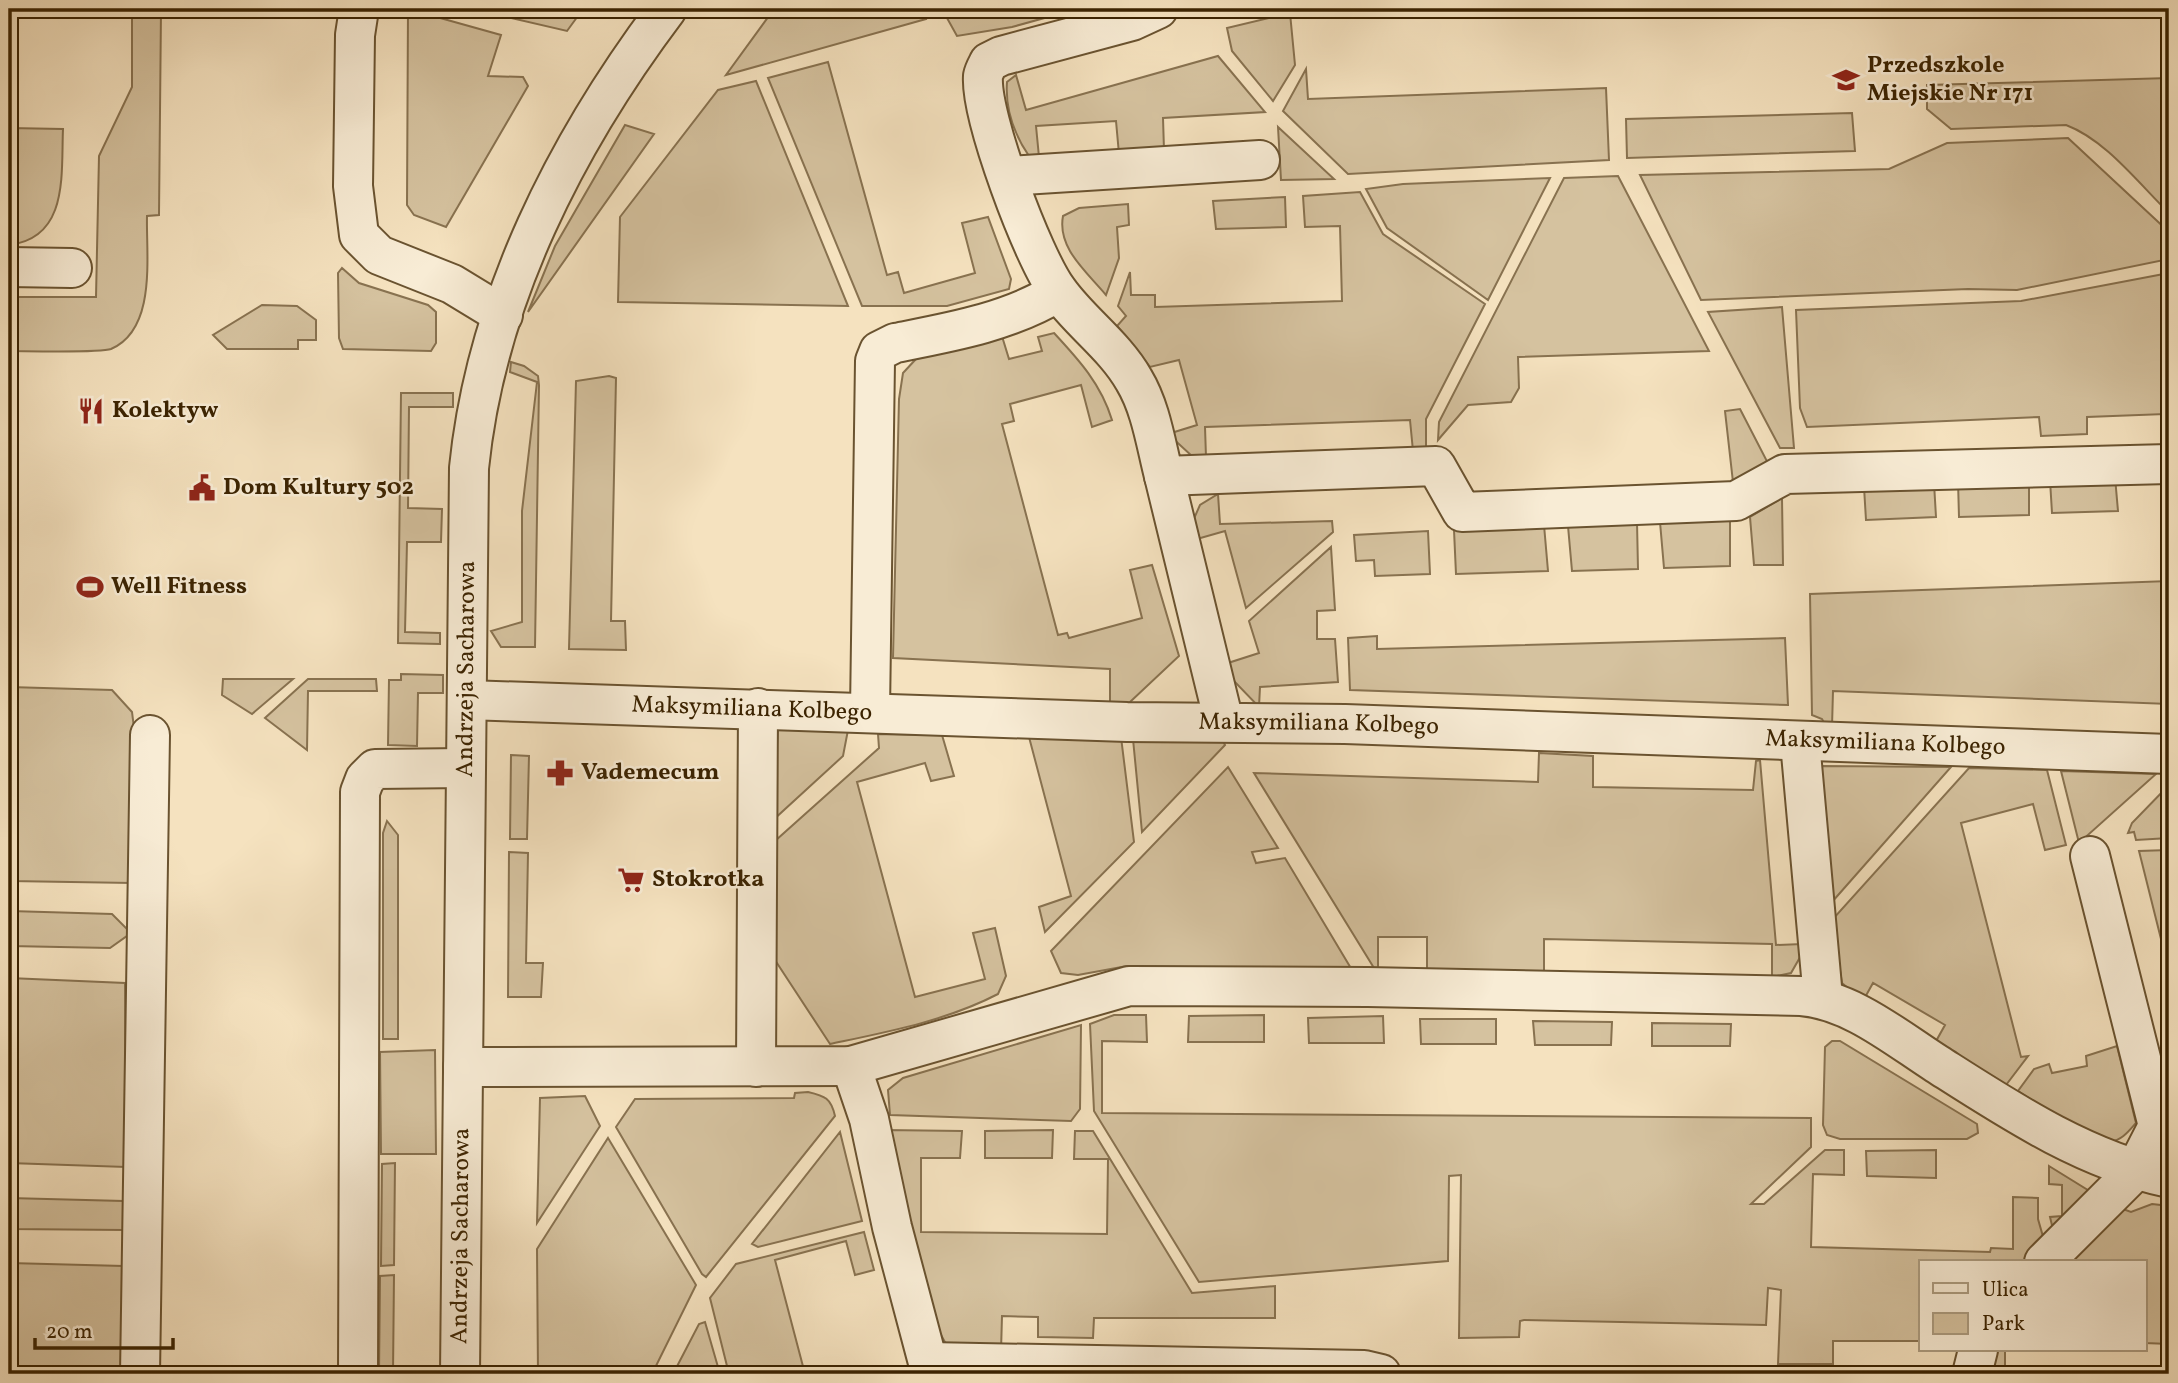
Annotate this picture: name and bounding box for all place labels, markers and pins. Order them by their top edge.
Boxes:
place label: Przedszkole Miejskie Nr 171 [1867,49,2033,111]
school or university icon: Przedszkole Miejskie Nr 171 [1831,65,1861,95]
place label: Kolektyw [112,394,219,428]
restaurant icon: Kolektyw [76,396,106,426]
place label: Dom Kultury 502 [223,471,414,505]
public building icon: Dom Kultury 502 [187,473,217,503]
place label: Well Fitness [111,570,247,604]
sports icon: Well Fitness [75,572,105,602]
place label: Vademecum [581,756,720,790]
pharmacy icon: Vademecum [545,758,575,788]
place label: Stokrotka [652,863,764,897]
supermarket icon: Stokrotka [616,865,646,895]

